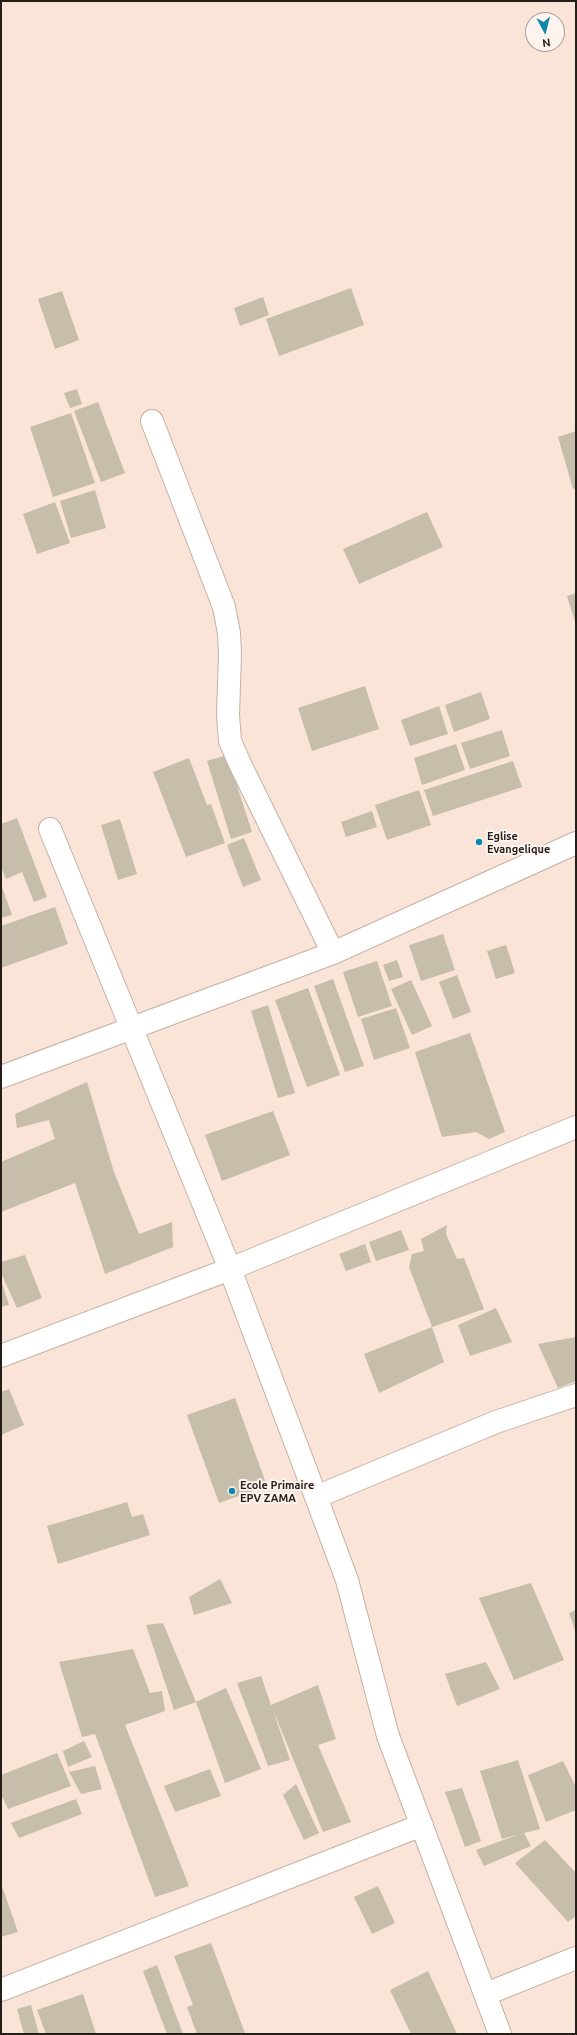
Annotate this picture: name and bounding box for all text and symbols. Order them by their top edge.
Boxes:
north arrow [525,12,565,52]
text: N [542,36,551,49]
place label: Eglise Evangelique [487,829,550,855]
marker: Eglise Evangelique [474,837,484,847]
place label: Ecole Primaire EPV ZAMA [240,1478,314,1504]
marker: Ecole Primaire EPV ZAMA [227,1486,237,1496]

